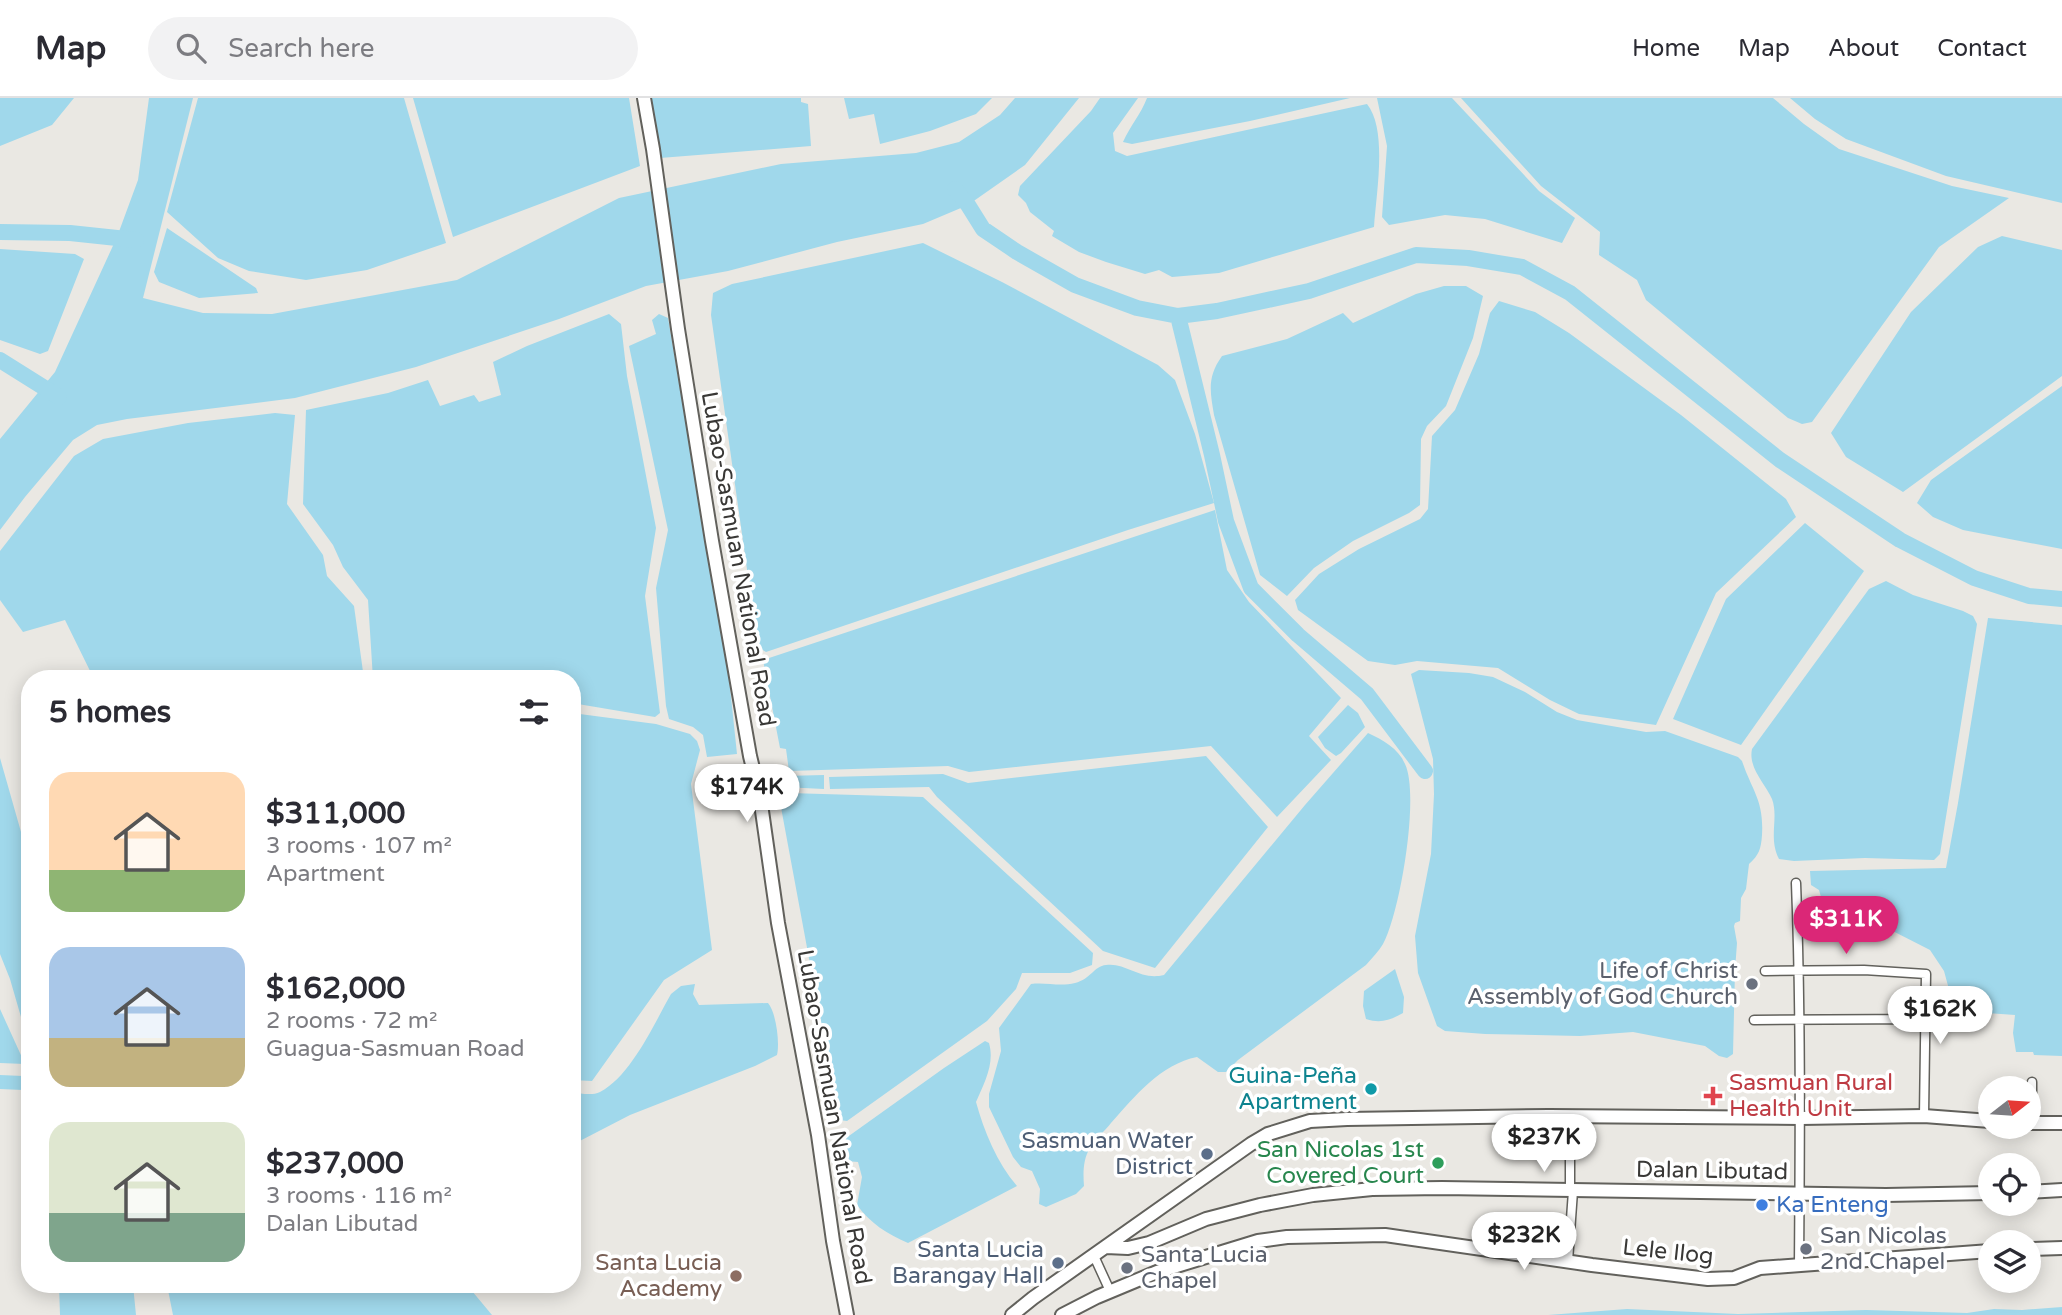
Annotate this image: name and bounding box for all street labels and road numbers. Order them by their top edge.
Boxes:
street label: Lubao-Sasmuan National Road [695,389,781,729]
street label: Lubao-Sasmuan National Road [791,947,877,1287]
street label: Dalan Libutad [1636,1156,1788,1186]
street label: Lele Ilog [1621,1233,1715,1271]

